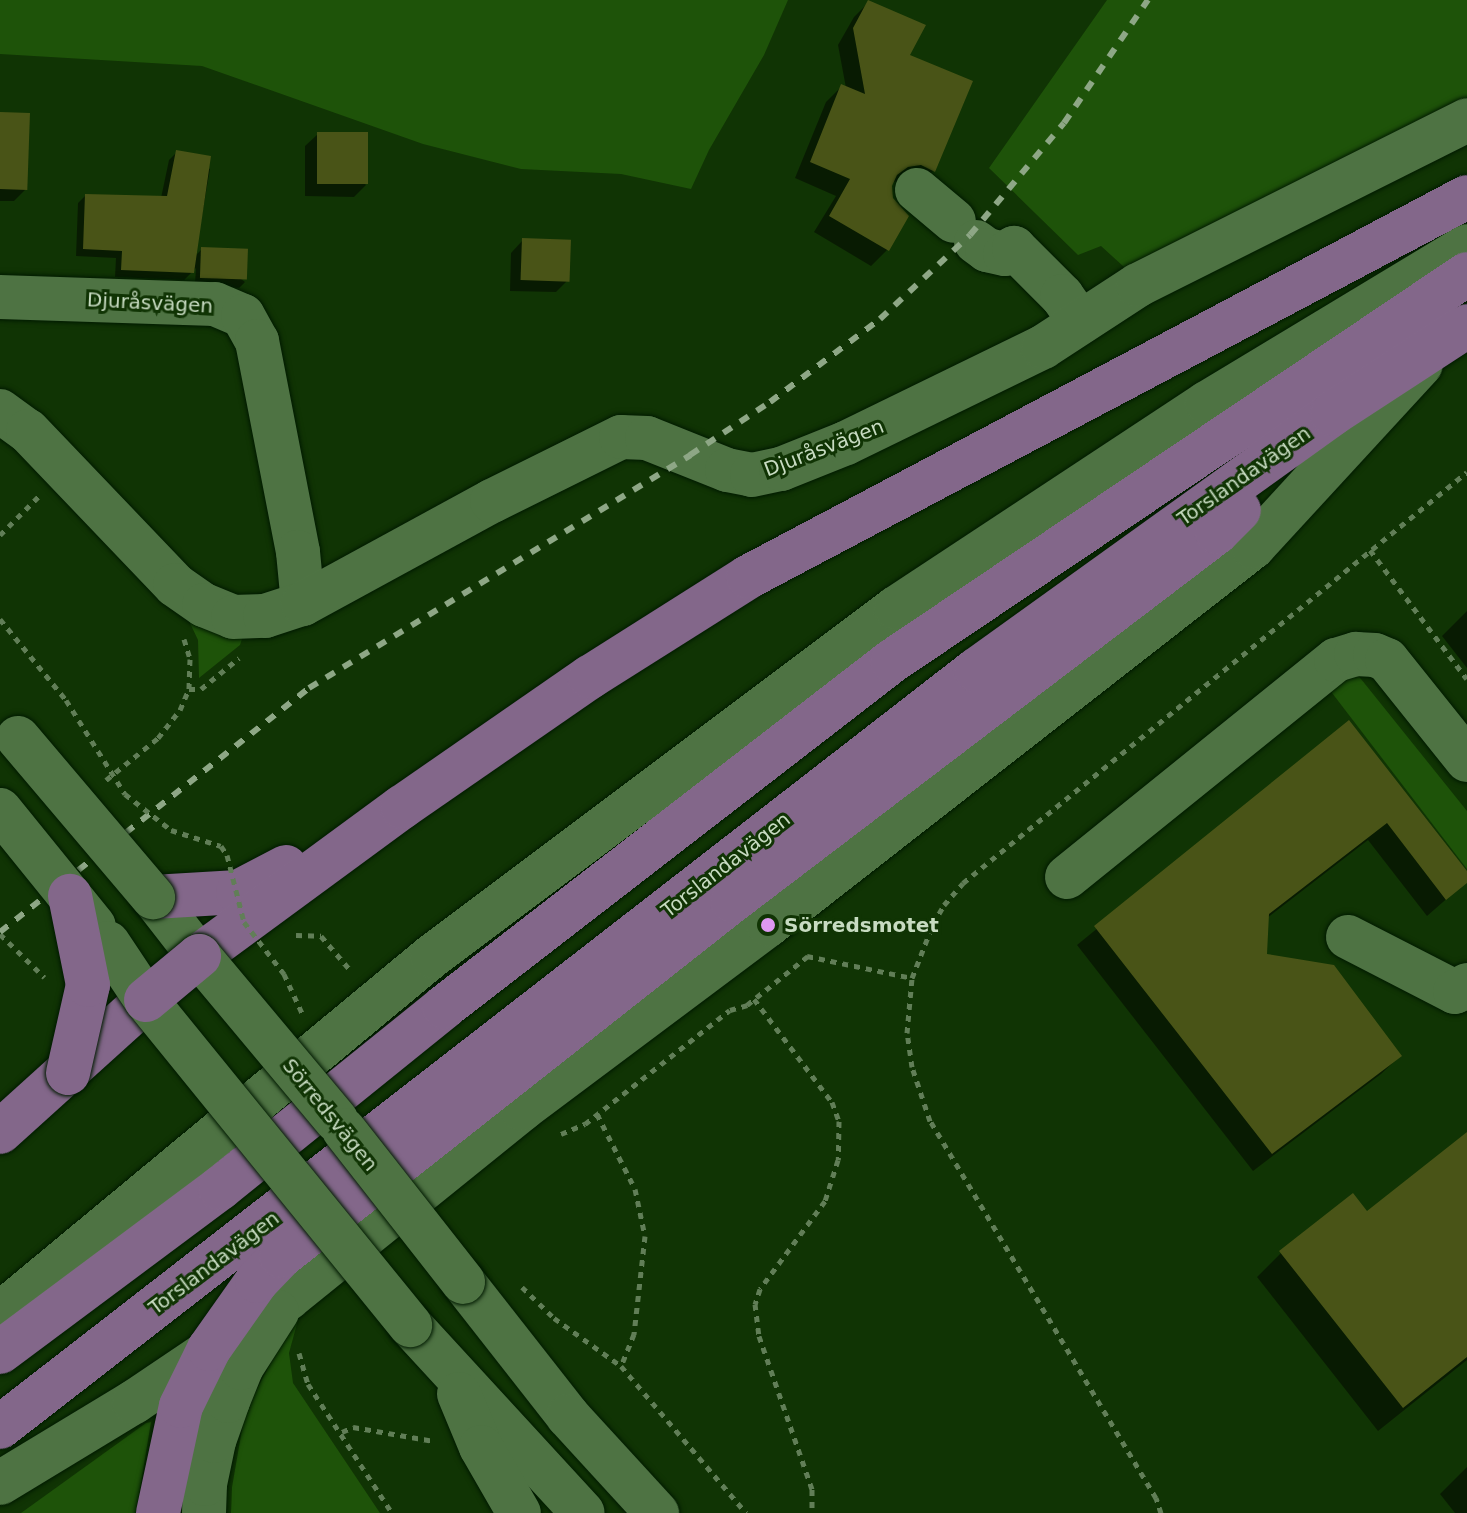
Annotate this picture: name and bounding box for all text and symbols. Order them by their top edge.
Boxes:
street label: Djuråsvägen [86,288,214,318]
street label: Djuråsvägen [761,414,887,482]
street label: Torslandavägen [1173,421,1315,531]
street label: Torslandavägen [657,807,795,923]
place label: Sörredsmotet [784,913,939,937]
marker: Sörredsmotet [759,916,777,934]
street label: Sörredsvägen [277,1054,383,1176]
street label: Torslandavägen [144,1206,284,1320]

